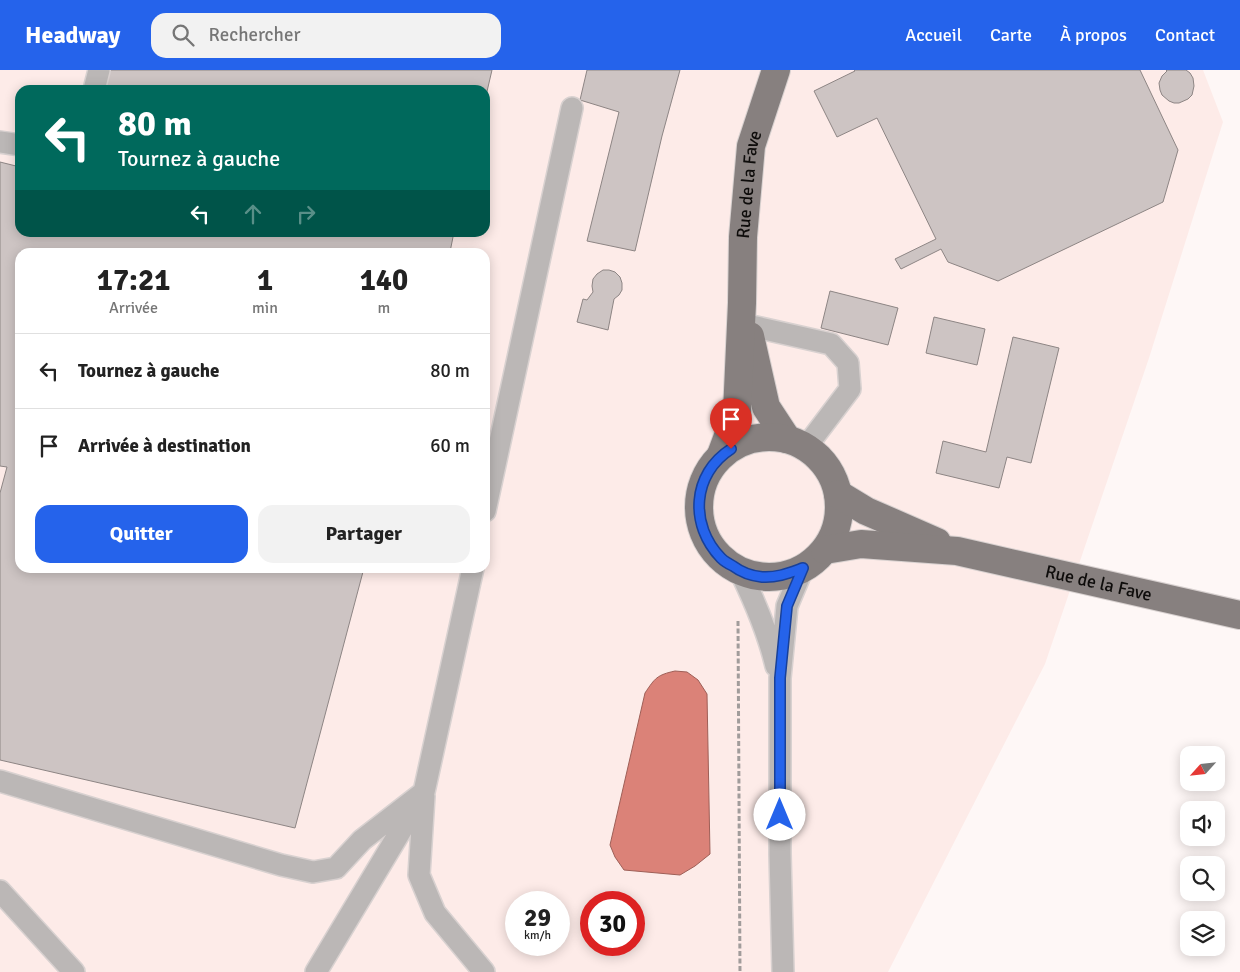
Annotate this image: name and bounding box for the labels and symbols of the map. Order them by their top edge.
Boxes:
street label: Rue de la Fave [732,127,766,239]
pin [710,398,752,449]
street label: Rue de la Fave [1043,560,1154,606]
north arrow [1180,746,1225,791]
position arrow [753,788,805,840]
speed limit sign: 30 [580,891,645,956]

